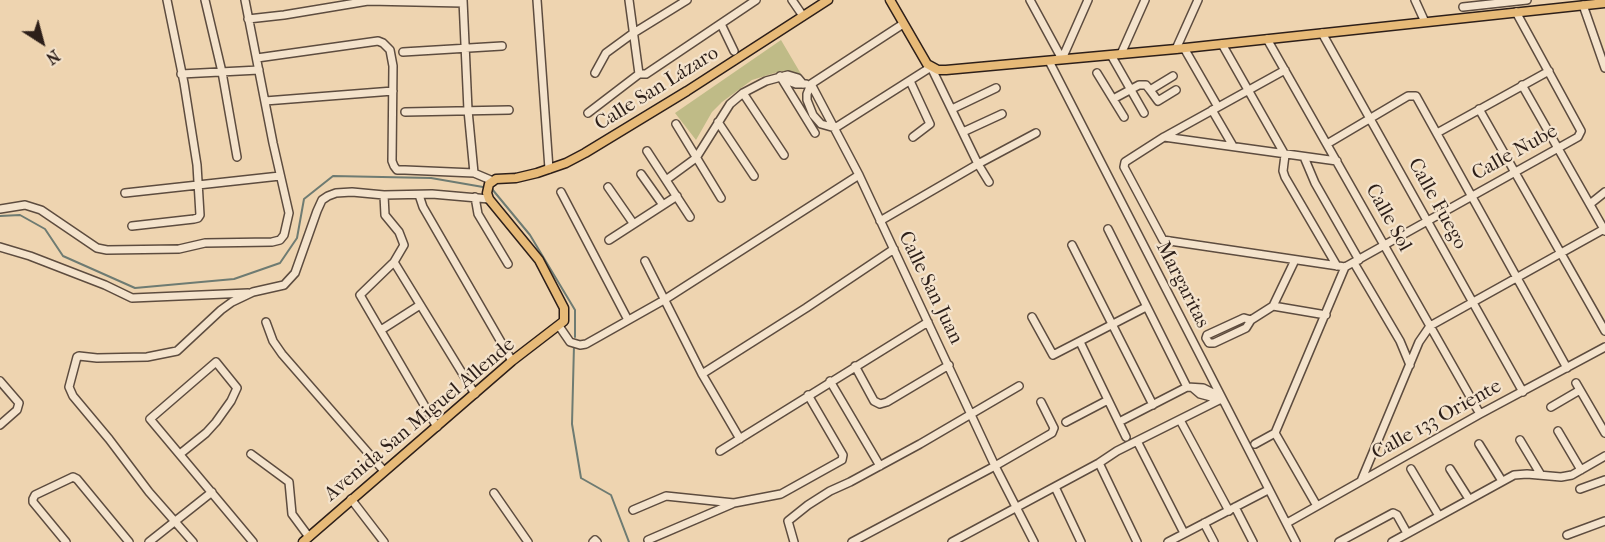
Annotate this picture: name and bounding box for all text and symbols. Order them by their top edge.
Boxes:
north arrow [12,12,72,72]
street label: Calle San Lázaro [591,41,723,137]
text: N [42,46,63,68]
street label: Calle Nube [1468,120,1562,186]
street label: Calle Fuego [1402,154,1472,254]
street label: Calle Sol [1360,180,1416,256]
street label: Calle San Juan [892,228,968,348]
street label: Margaritas [1150,238,1214,332]
street label: Avenida San Miguel Allende [320,333,520,507]
street label: Calle 133 Oriente [1368,375,1506,465]

